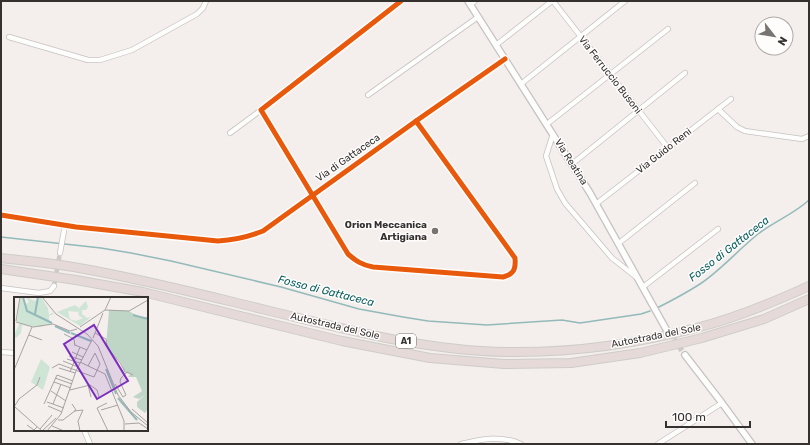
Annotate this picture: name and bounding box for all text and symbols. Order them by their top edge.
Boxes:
north arrow [754,16,794,56]
street label: Via Ferruccio Busoni [576,34,644,116]
text: N [774,34,790,48]
street label: Via Guido Reni [634,126,694,176]
street label: Via di Gattaceca [314,131,382,185]
street label: Via Reatina [552,137,590,187]
water label: Fosso di Gattaceca [686,213,772,284]
place label: Orion Meccanica Artigiana [345,219,427,243]
marker: Orion Meccanica Artigiana [430,226,440,236]
water label: Fosso di Gattaceca [277,273,376,309]
inset map [14,297,148,431]
street label: Autostrada del Sole [289,310,381,342]
street label: Autostrada del Sole [610,321,702,351]
road number: A1 [396,334,416,348]
scale bar [666,403,750,429]
text: 100 m [672,410,706,424]

